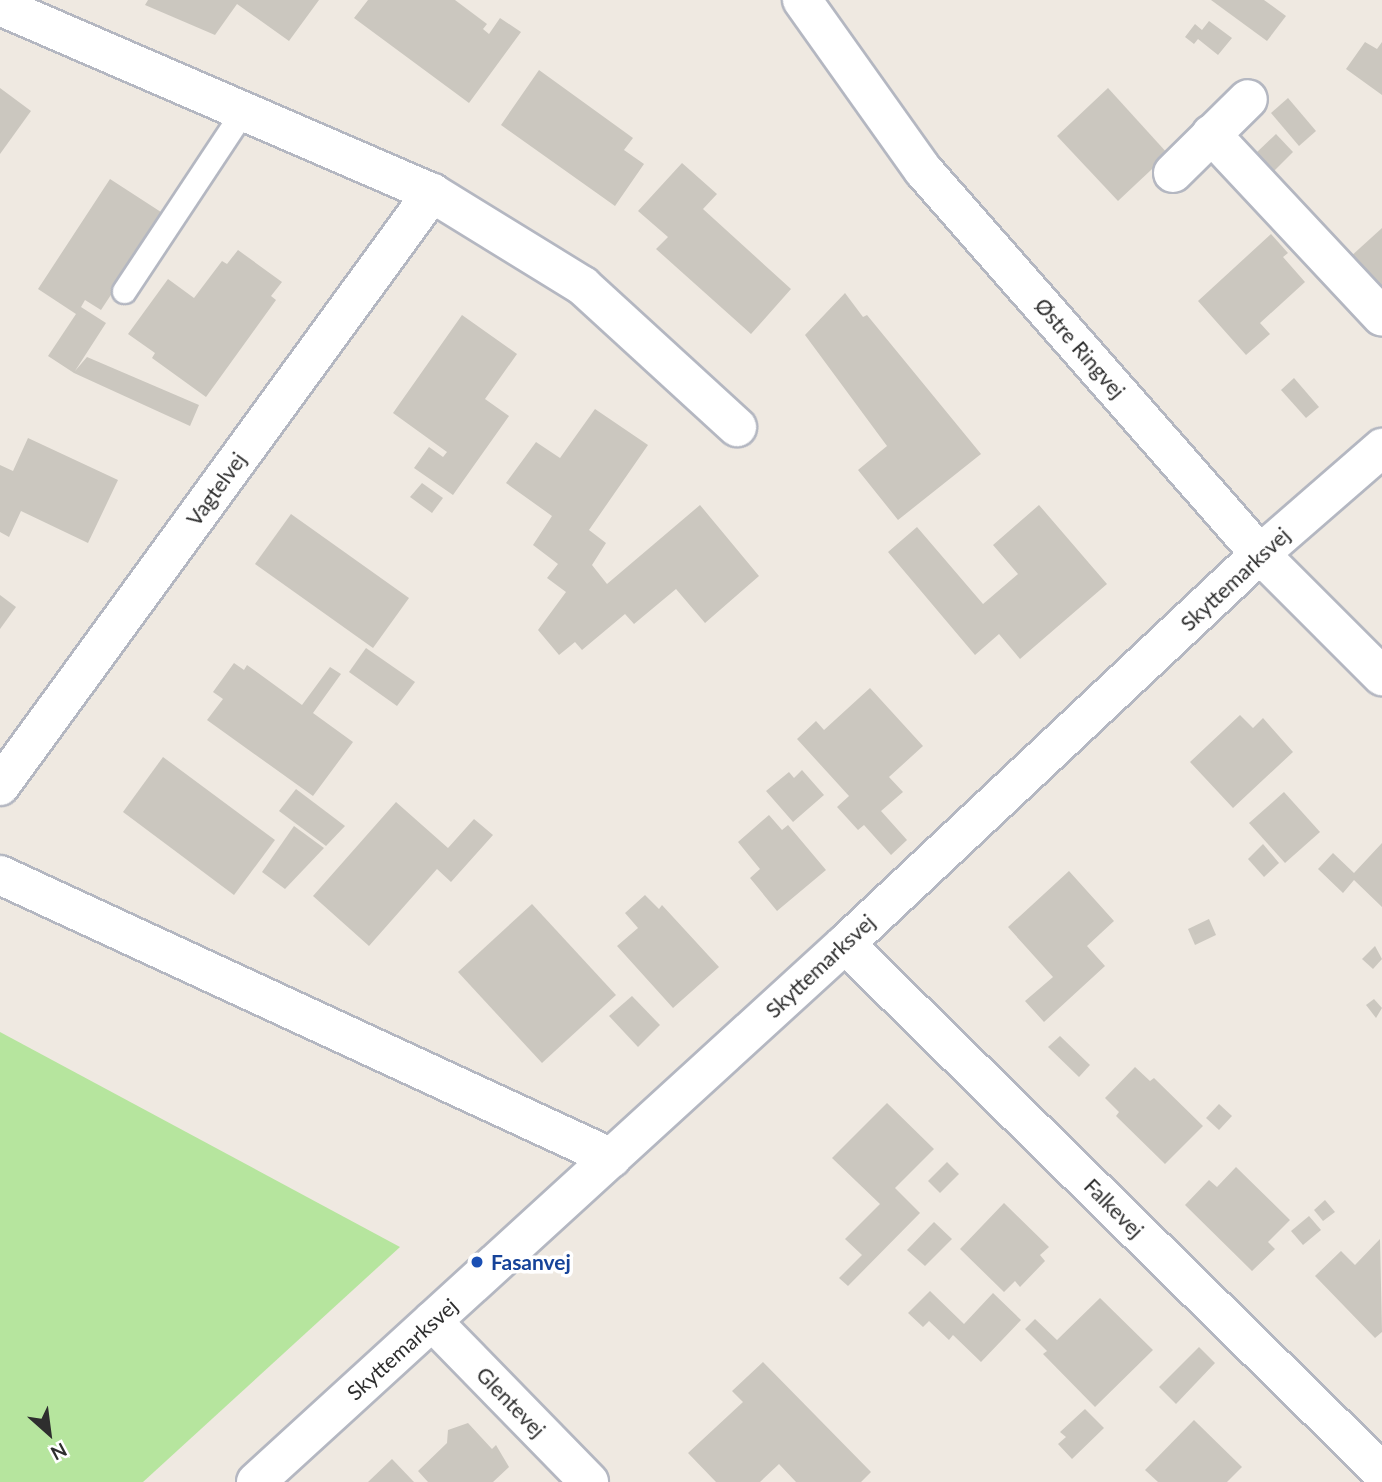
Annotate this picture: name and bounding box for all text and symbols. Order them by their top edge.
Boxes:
street label: Østre Ringvej [1030,293,1130,403]
street label: Vagtelvej [181,448,251,530]
street label: Skyttemarksvej [1175,522,1295,636]
street label: Skyttemarksvej [760,909,880,1023]
street label: Falkevej [1079,1173,1149,1243]
place label: Fasanvej [491,1249,571,1275]
marker: Fasanvej [469,1254,485,1270]
street label: Skyttemarksvej [342,1293,462,1405]
street label: Glentevej [471,1362,551,1442]
north arrow [14,1398,84,1468]
text: N [47,1438,71,1466]

